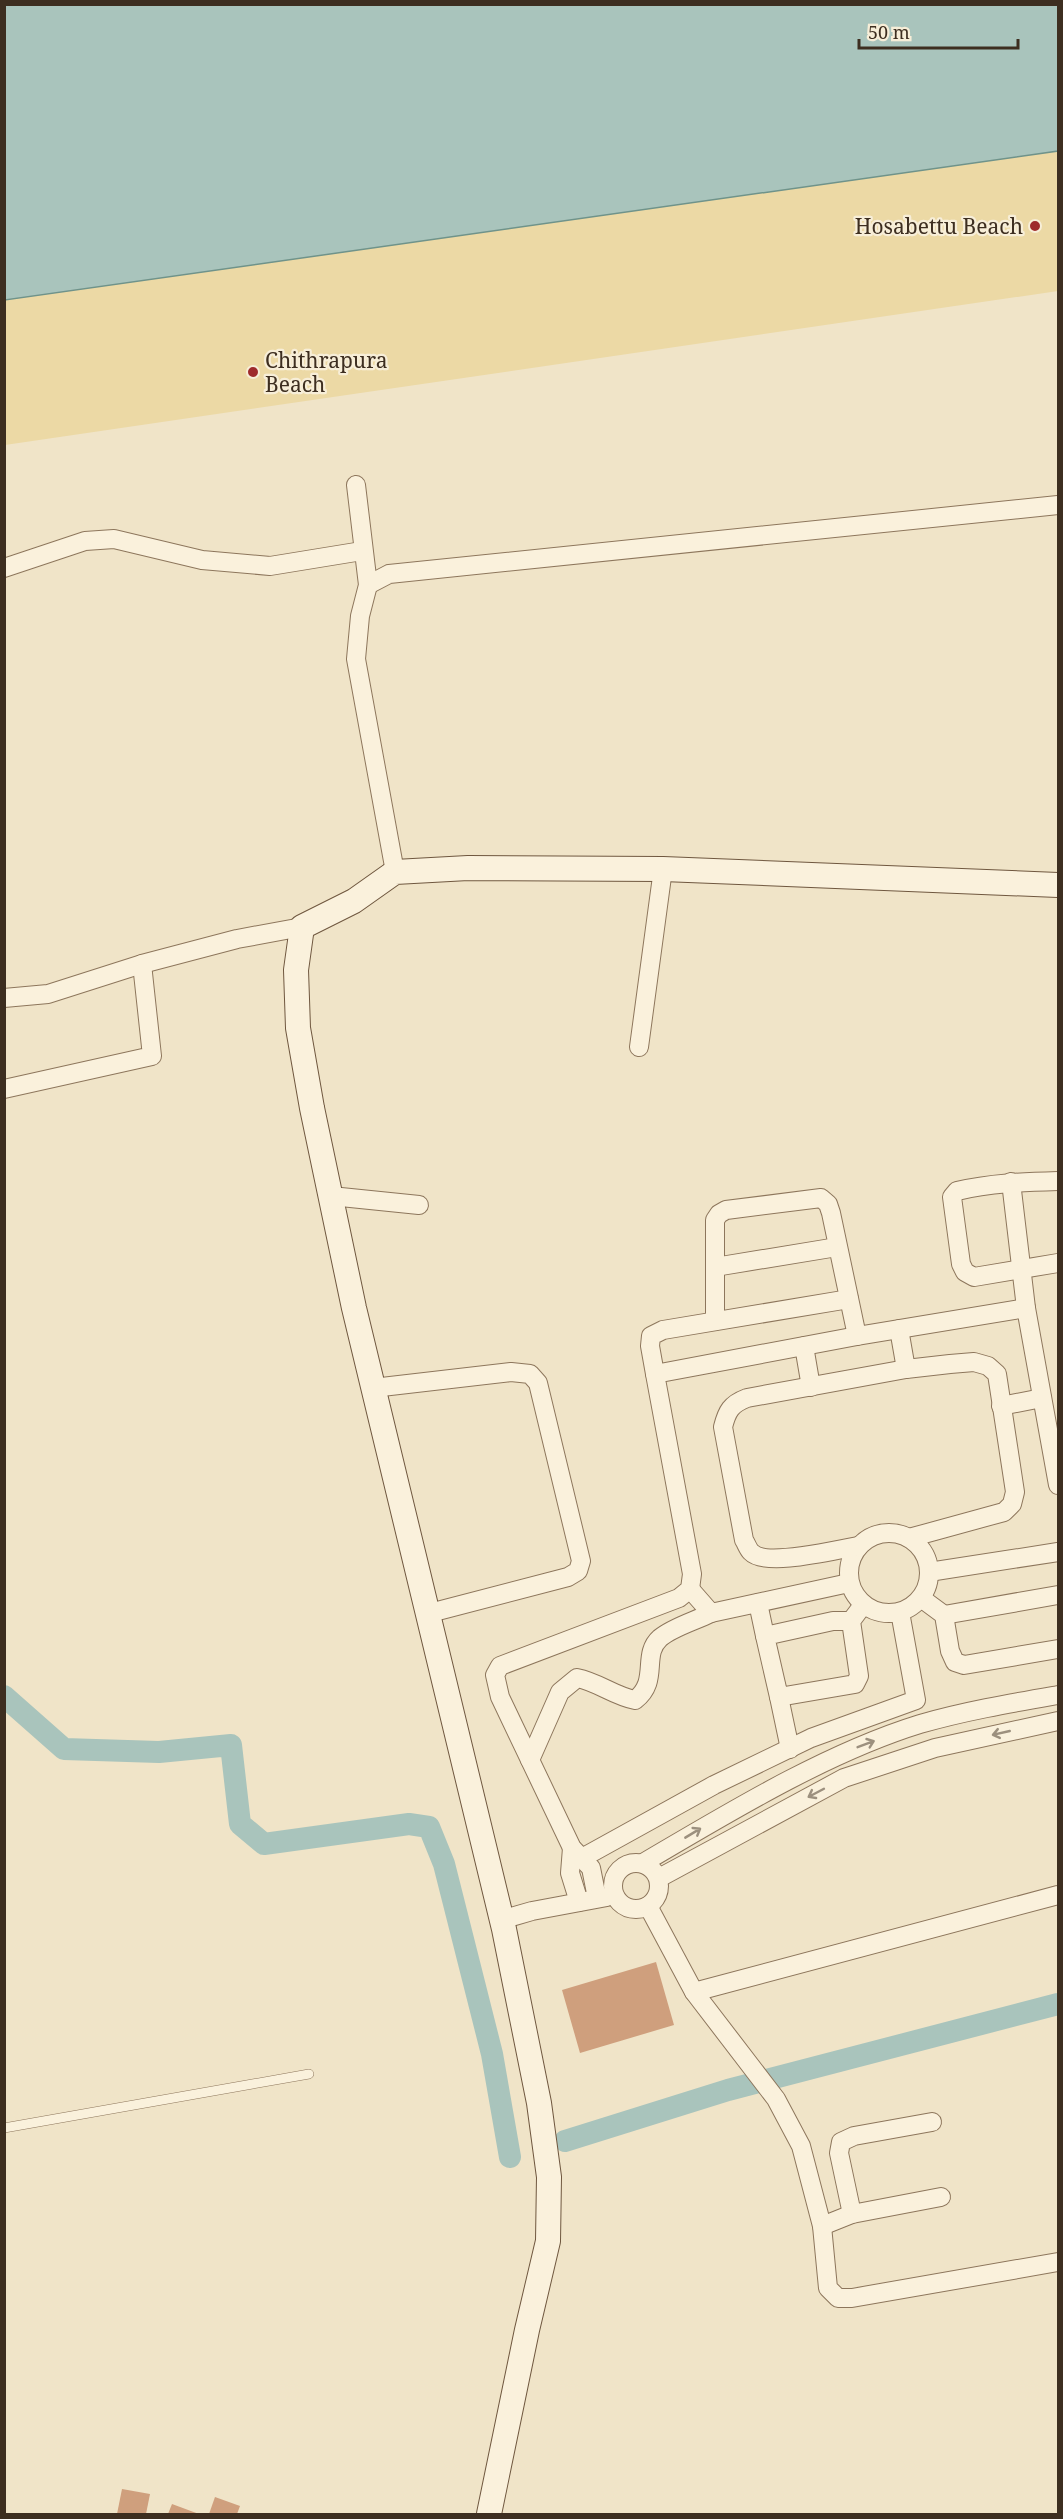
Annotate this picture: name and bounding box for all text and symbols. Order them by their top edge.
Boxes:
scale bar [859,12,1018,50]
text: 50 m [868,20,910,44]
place label: Hosabettu Beach [855,212,1023,240]
marker: Hosabettu Beach [1028,219,1042,233]
place label: Chithrapura Beach [265,346,388,398]
marker: Chithrapura Beach [246,365,260,379]
one-way arrow [992,1728,1012,1739]
one-way arrow [857,1738,875,1749]
one-way arrow [808,1788,826,1799]
one-way arrow [684,1827,701,1839]

